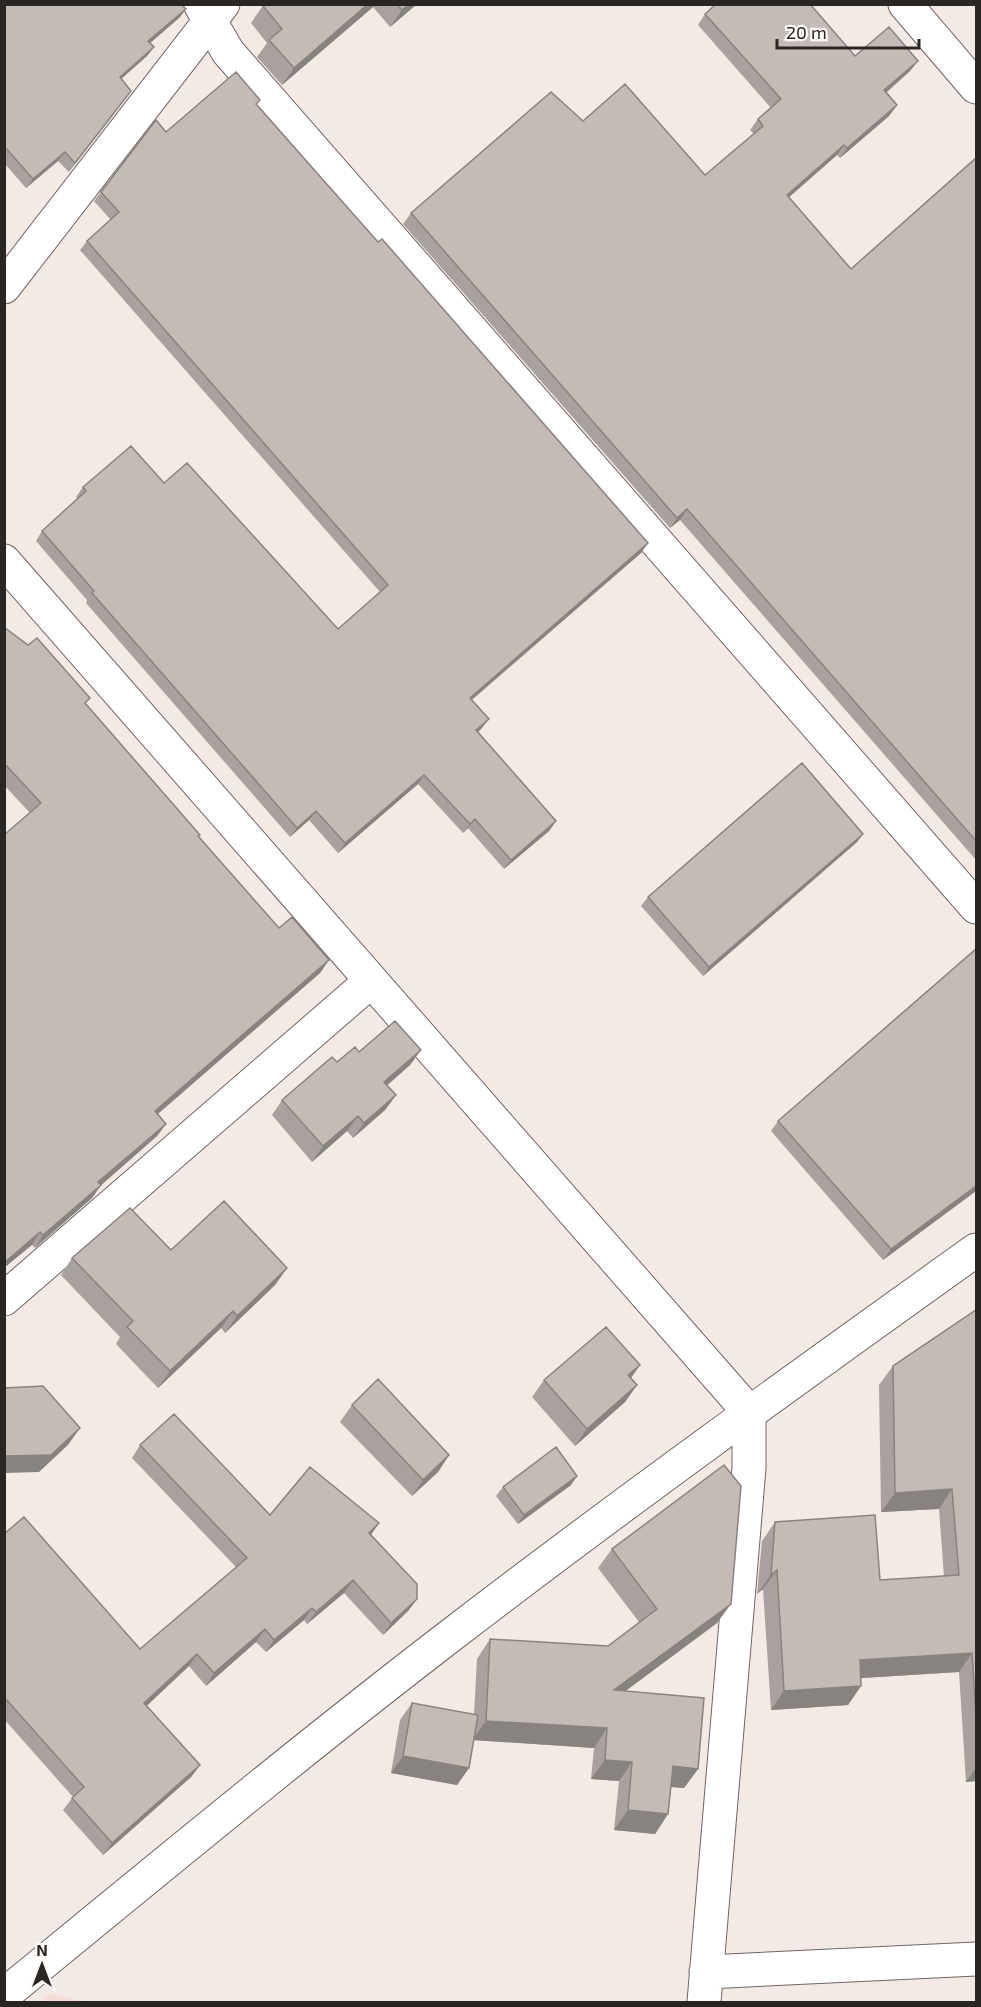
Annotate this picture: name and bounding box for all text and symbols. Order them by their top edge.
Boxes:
scale bar [777,12,920,50]
text: 20 m [786,21,827,43]
north arrow [12,1935,72,1995]
text: N [36,1940,48,1959]

